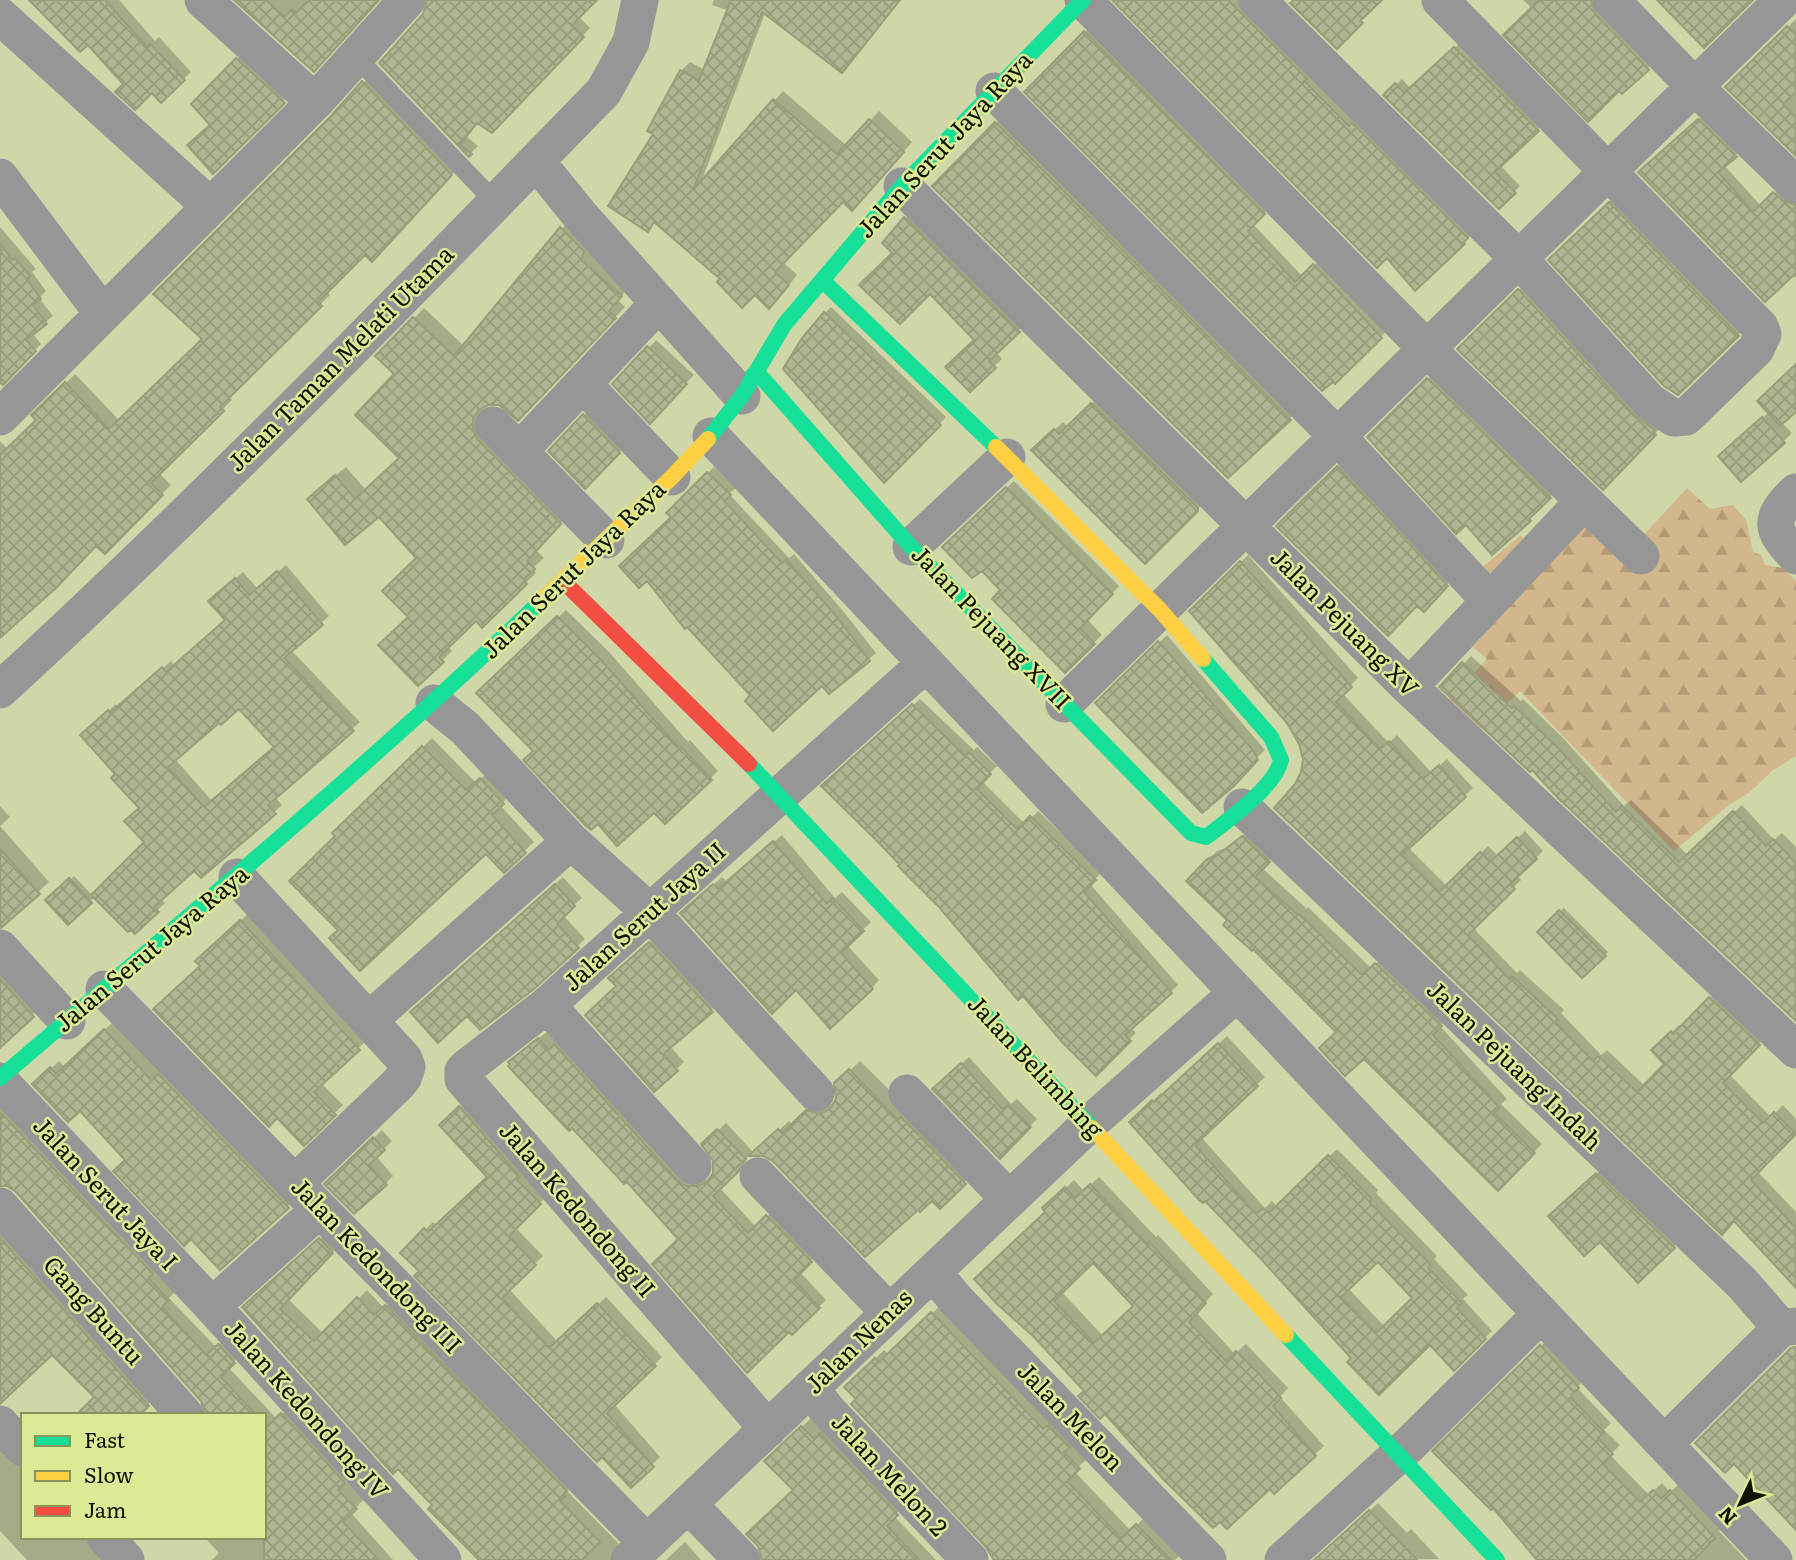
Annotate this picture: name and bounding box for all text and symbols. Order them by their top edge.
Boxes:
street label: Jalan Serut Jaya Raya [847,42,1039,244]
street label: Jalan Taman Melati Utama [218,236,460,478]
street label: Jalan Serut Jaya Raya [472,471,672,666]
street label: Jalan Pejuang XVII [905,536,1081,717]
street label: Jalan Pejuang XV [1264,539,1428,704]
street label: Jalan Serut Jaya II [554,832,733,998]
street label: Jalan Serut Jaya Raya [46,855,255,1039]
street label: Jalan Pejuang Indah [1420,971,1611,1157]
street label: Jalan Belimbing [961,986,1113,1145]
street label: Jalan Serut Jaya I [26,1108,187,1277]
street label: Jalan Kedondong II [493,1113,665,1304]
street label: Jalan Kedondong III [284,1168,471,1360]
street label: Gang Buntu [36,1247,153,1371]
street label: Jalan Nenas [796,1280,919,1400]
street label: Jalan Kedondong IV [218,1311,398,1506]
street label: Jalan Melon [1011,1353,1133,1478]
street label: Jalan Melon 2 [825,1404,957,1543]
legend [21,1413,266,1539]
text: Fast [84,1423,125,1454]
text: Slow [84,1458,134,1489]
north arrow [1705,1469,1775,1539]
text: Jam [84,1493,126,1524]
text: N [1711,1501,1743,1532]

